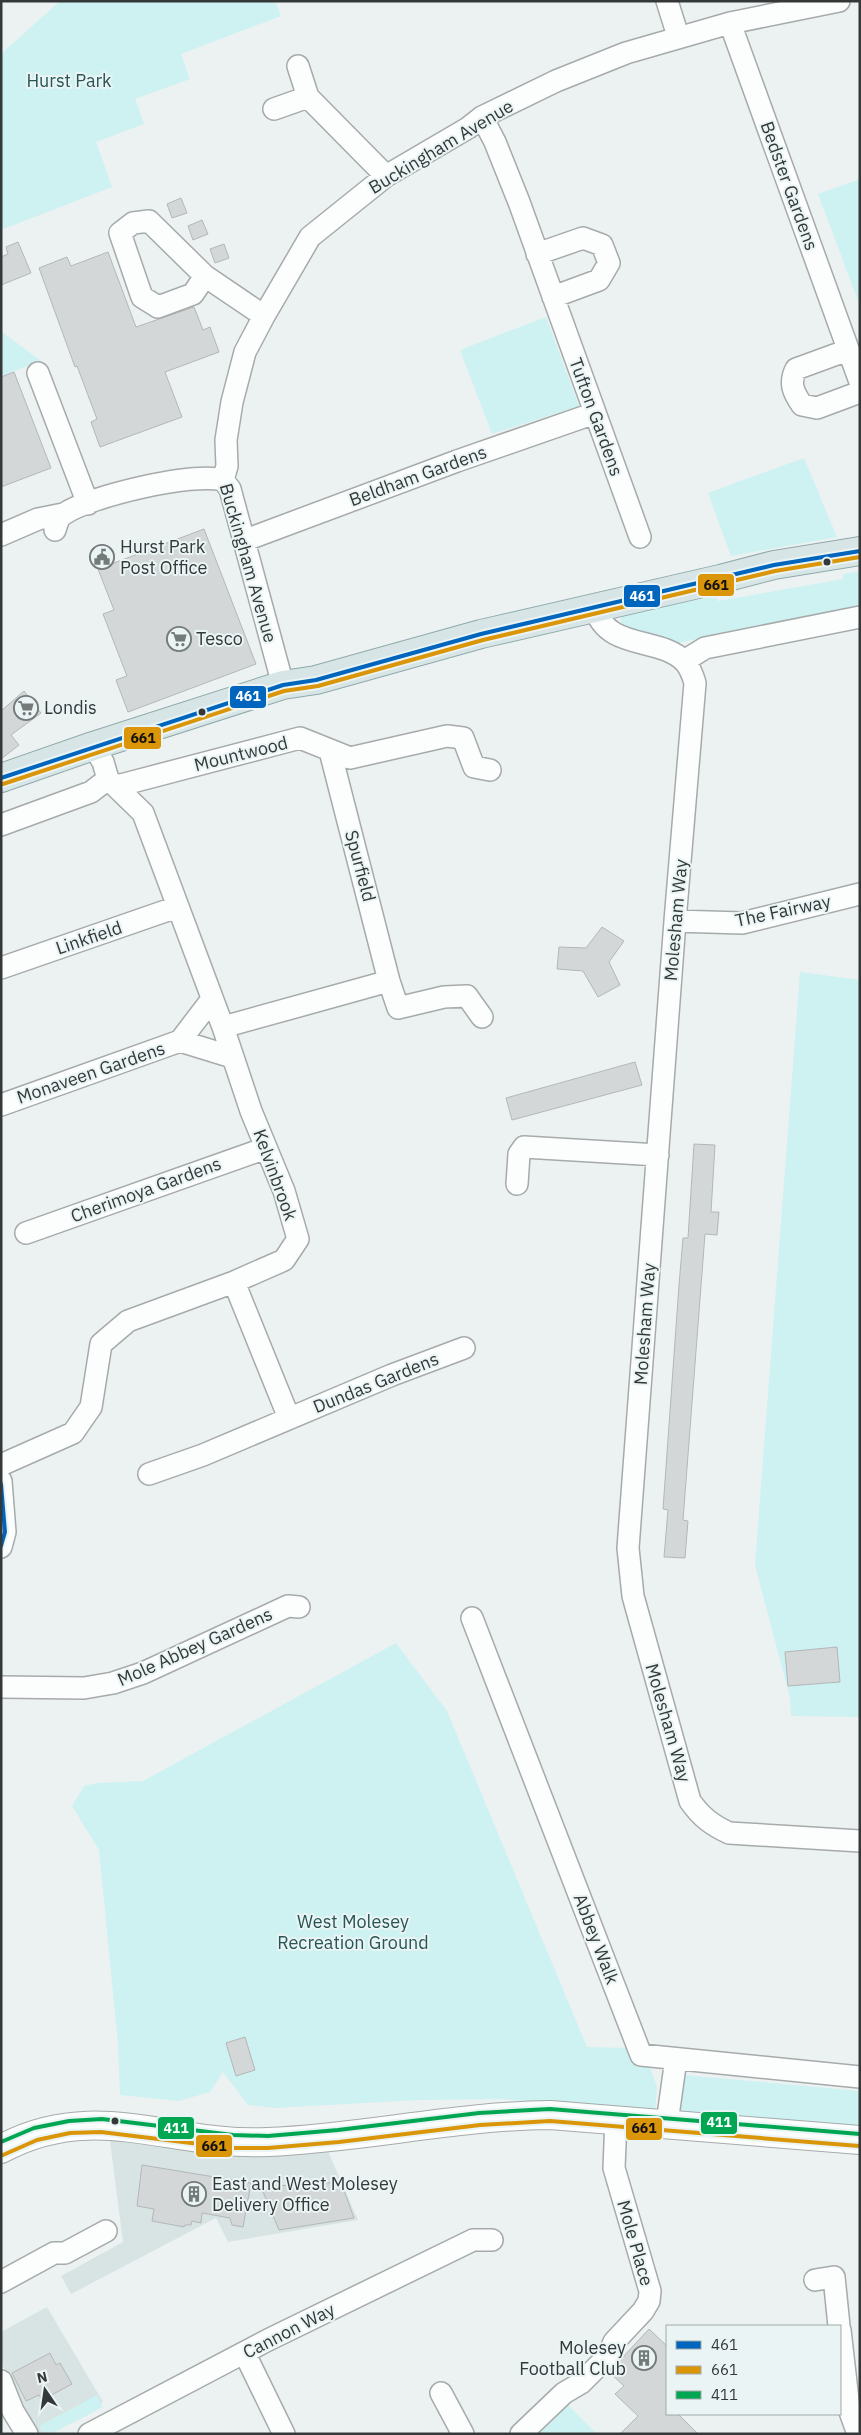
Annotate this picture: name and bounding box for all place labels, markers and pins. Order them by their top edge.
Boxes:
place label: Hurst Park Post Office [120,535,208,579]
public building icon: Hurst Park Post Office [89,544,115,570]
unlabelled marker [822,557,832,567]
supermarket icon: Tesco [166,626,192,652]
place label: Tesco [196,627,243,650]
supermarket icon: Londis [13,695,39,721]
place label: Londis [44,696,97,719]
unlabelled marker [197,707,207,717]
unlabelled marker [110,2116,120,2126]
place label: East and West Molesey Delivery Office [212,2172,398,2216]
building icon: East and West Molesey Delivery Office [181,2181,207,2207]
place label: Molesey Football Club [519,2336,626,2380]
building icon: Molesey Football Club [631,2345,657,2371]

